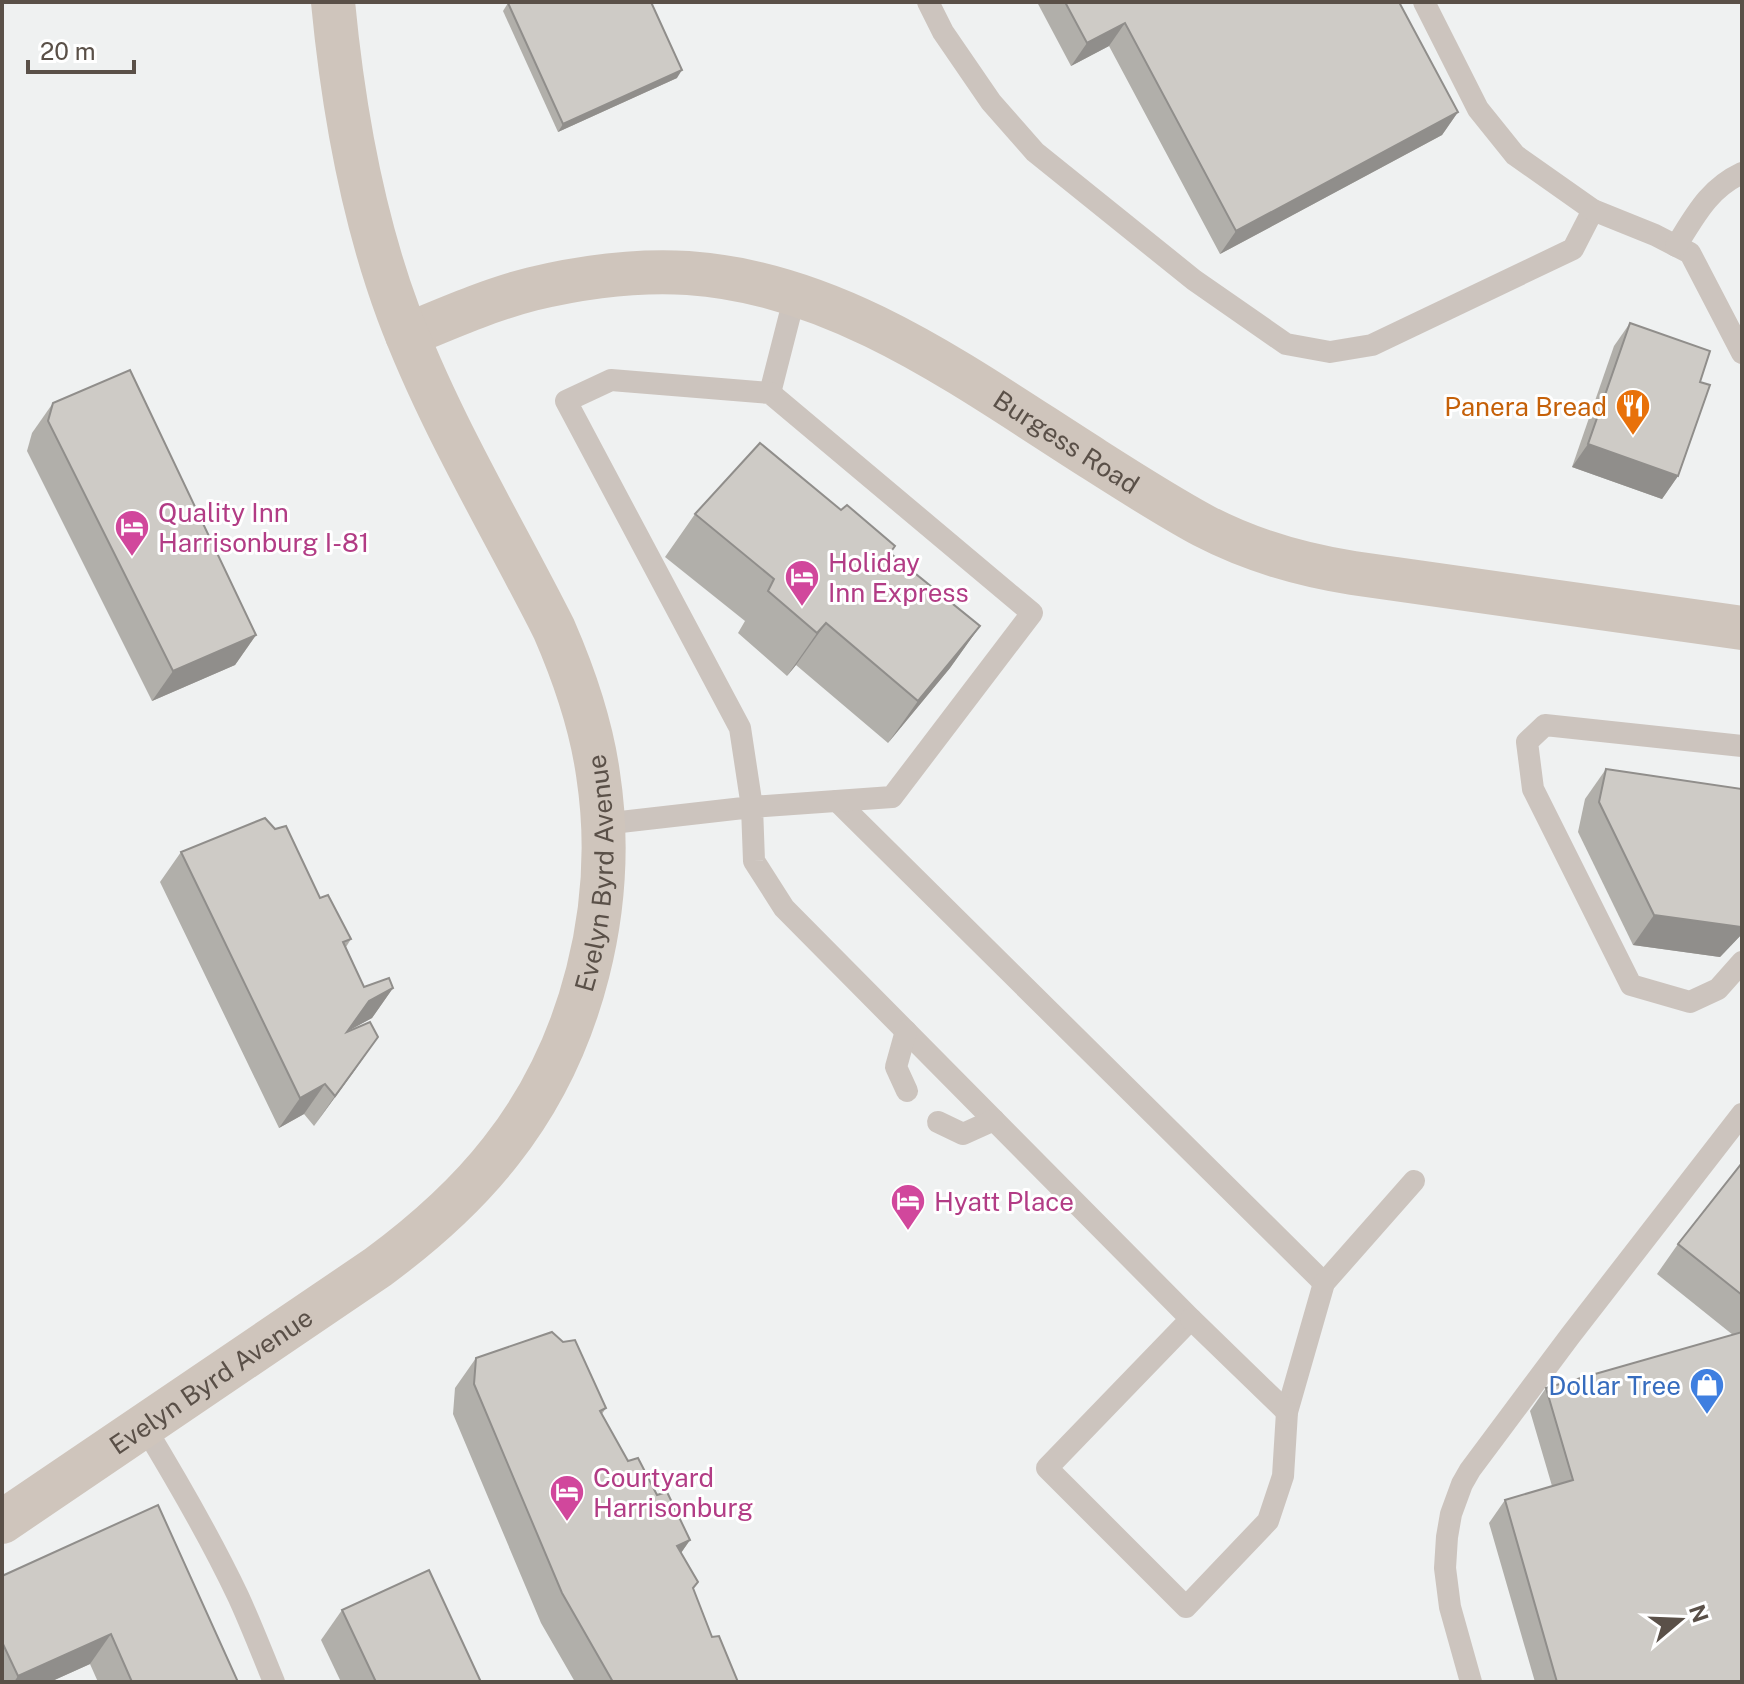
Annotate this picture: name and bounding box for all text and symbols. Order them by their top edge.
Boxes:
scale bar [28,24,134,74]
text: 20 m [40,37,96,65]
street label: Burgess Road [988,383,1145,500]
restaurant icon: Panera Bread [1614,387,1652,437]
place label: Panera Bread [1444,391,1607,422]
place label: Quality Inn Harrisonburg I-81 [158,497,369,558]
hotel icon: Quality Inn Harrisonburg I-81 [113,508,151,558]
place label: Holiday Inn Express [828,547,969,608]
hotel icon: Holiday Inn Express [783,558,821,608]
street label: Evelyn Byrd Avenue [568,752,619,995]
hotel icon: Hyatt Place [889,1182,927,1232]
place label: Hyatt Place [934,1186,1074,1217]
street label: Evelyn Byrd Avenue [103,1301,318,1460]
shop icon: Dollar Tree [1688,1366,1726,1416]
place label: Dollar Tree [1548,1370,1681,1401]
place label: Courtyard Harrisonburg [593,1462,754,1523]
hotel icon: Courtyard Harrisonburg [548,1473,586,1523]
north arrow [1640,1580,1720,1660]
text: N [1684,1601,1714,1626]

